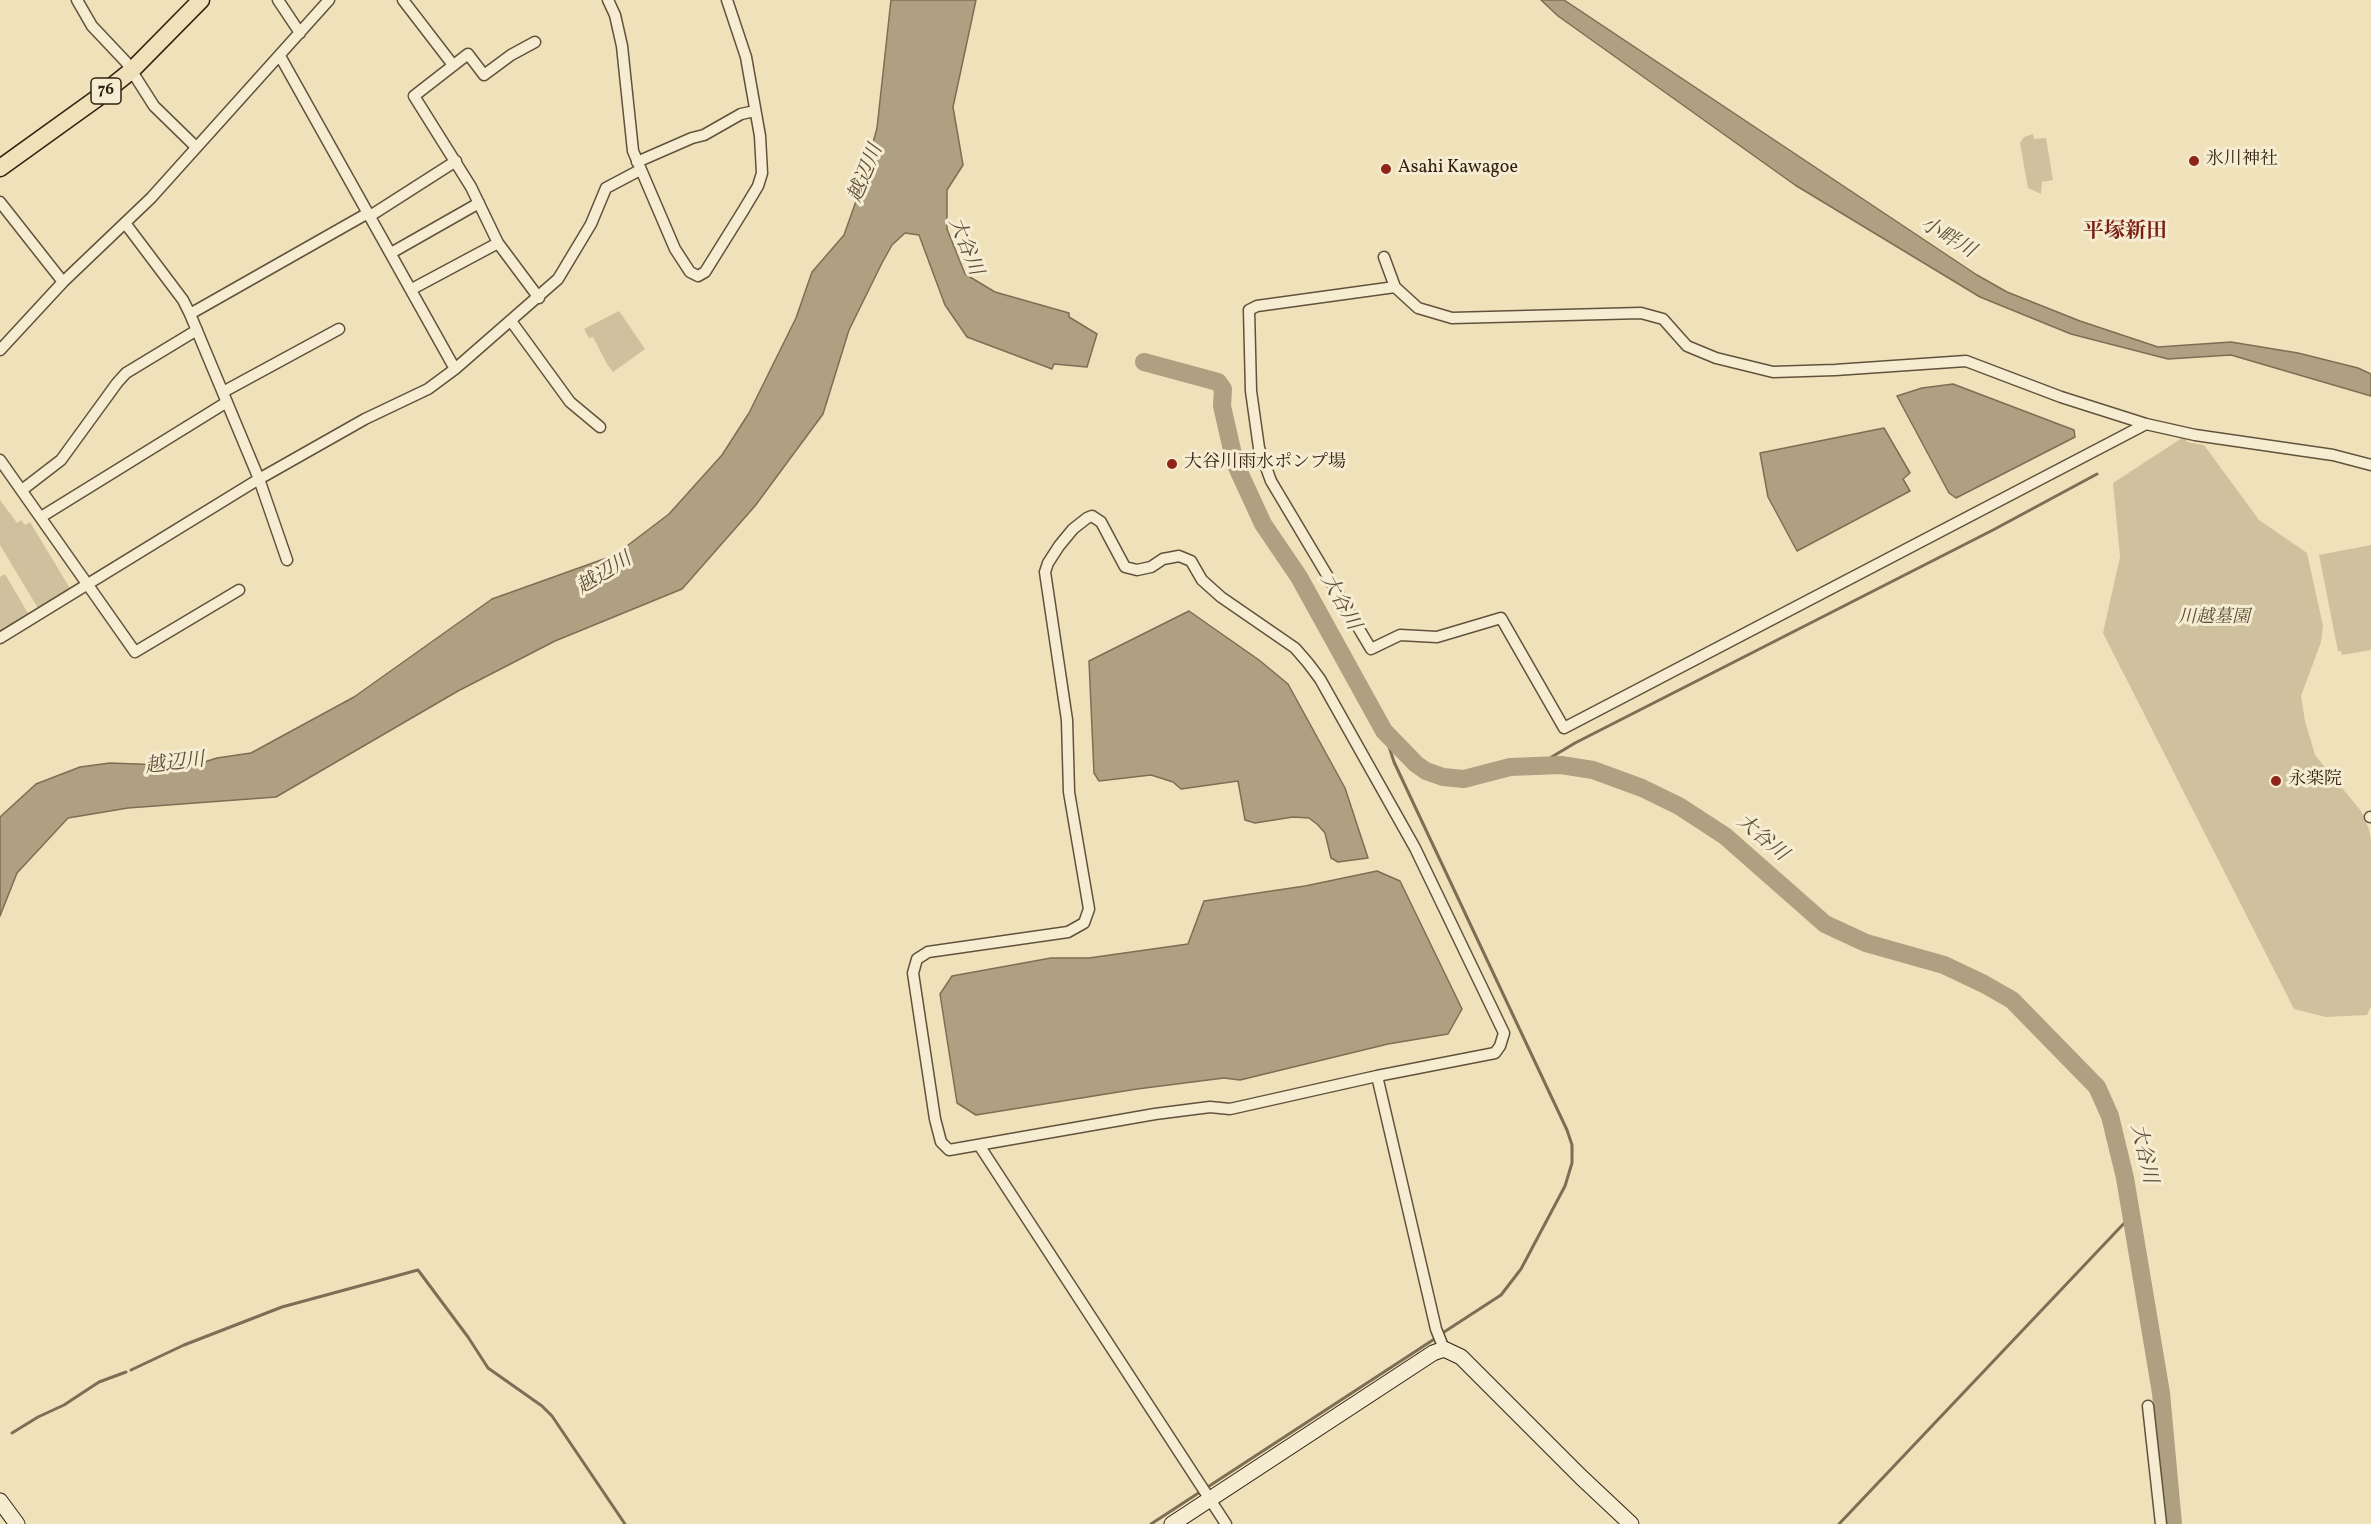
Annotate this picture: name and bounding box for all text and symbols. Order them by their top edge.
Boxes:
road number: 76 [91,78,121,104]
water label: 越辺川 [845,142,889,206]
place label: 氷川神社 [2206,150,2278,172]
marker: 氷川神社 [2187,154,2201,168]
place label: Asahi Kawagoe [1398,158,1518,180]
marker: Asahi Kawagoe [1379,162,1393,176]
water label: 小畔川 [1915,213,1979,265]
water label: 大谷川 [942,215,986,279]
district label: 平塚新田 [2083,220,2167,246]
place label: 大谷川雨水ポンプ場 [1184,453,1346,475]
marker: 大谷川雨水ポンプ場 [1165,457,1179,471]
water label: 越辺川 [573,549,637,601]
water label: 大谷川 [1314,571,1364,635]
park label: 川越墓園 [2178,608,2250,630]
water label: 越辺川 [144,749,206,781]
place label: 永楽院 [2288,770,2342,792]
marker: 永楽院 [2269,774,2283,788]
water label: 大谷川 [1730,811,1792,867]
water label: 大谷川 [2124,1122,2160,1186]

